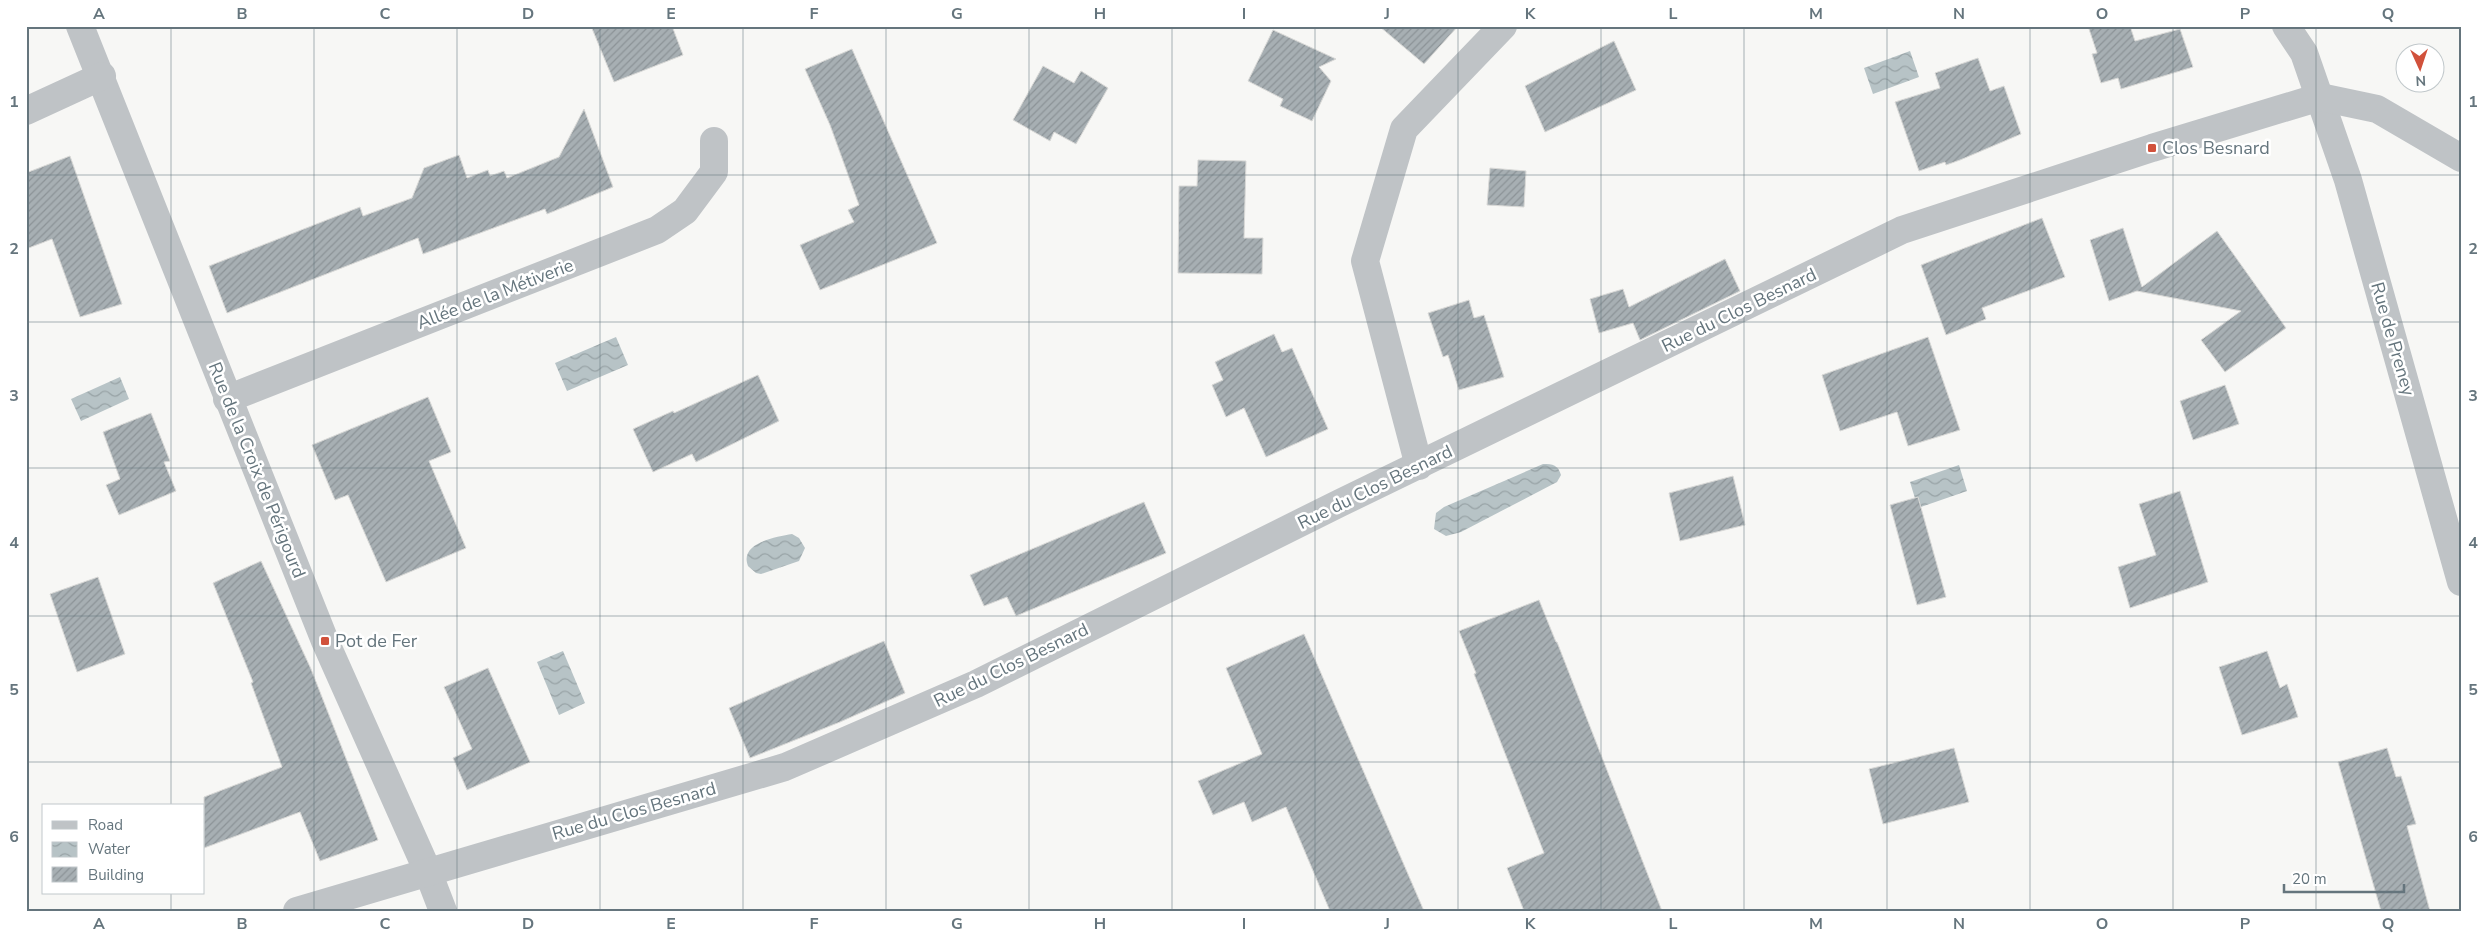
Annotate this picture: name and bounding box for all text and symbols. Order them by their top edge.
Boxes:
text: A [93,3,105,25]
text: B [236,3,248,25]
text: C [380,3,391,25]
text: D [522,3,534,25]
text: E [666,3,676,25]
text: F [810,3,819,25]
text: G [951,3,963,25]
text: H [1094,3,1106,25]
text: I [1242,3,1246,25]
text: J [1383,3,1390,25]
text: K [1525,3,1537,25]
text: L [1669,3,1678,25]
text: M [1809,3,1823,25]
text: N [1953,3,1965,25]
text: O [2096,3,2108,25]
text: P [2240,3,2250,25]
text: Q [2382,3,2394,25]
north arrow [2394,42,2444,92]
text: N [2415,71,2426,90]
text: 1 [9,91,19,113]
text: 1 [2468,91,2478,113]
place label: Clos Besnard [2162,136,2270,160]
marker: Clos Besnard [2146,142,2158,154]
text: 2 [9,238,19,260]
text: 2 [2468,238,2478,260]
street label: Allée de la Métiverie [413,253,577,335]
street label: Rue du Clos Besnard [1658,262,1820,358]
street label: Rue de Preney [2365,279,2421,399]
street label: Rue de la Croix de Périgourd [203,359,311,581]
text: 3 [9,385,19,407]
text: 3 [2468,385,2478,407]
street label: Rue du Clos Besnard [1294,439,1456,535]
text: 4 [9,532,19,554]
text: 4 [2468,532,2478,554]
street label: Rue du Clos Besnard [930,617,1092,713]
place label: Pot de Fer [335,629,418,653]
marker: Pot de Fer [319,635,331,647]
text: 5 [9,679,19,701]
text: 5 [2468,679,2478,701]
street label: Rue du Clos Besnard [549,776,719,846]
legend [42,804,205,894]
text: Road [88,815,123,835]
text: 6 [9,826,19,848]
text: 6 [2468,826,2478,848]
text: Water [88,839,131,859]
scale bar [2284,862,2404,894]
text: Building [88,865,144,885]
text: 20 m [2292,869,2327,889]
text: A [93,913,105,935]
text: B [236,913,248,935]
text: C [380,913,391,935]
text: D [522,913,534,935]
text: E [666,913,676,935]
text: F [810,913,819,935]
text: G [951,913,963,935]
text: H [1094,913,1106,935]
text: I [1242,913,1246,935]
text: J [1383,913,1390,935]
text: K [1525,913,1537,935]
text: L [1669,913,1678,935]
text: M [1809,913,1823,935]
text: N [1953,913,1965,935]
text: O [2096,913,2108,935]
text: P [2240,913,2250,935]
text: Q [2382,913,2394,935]

